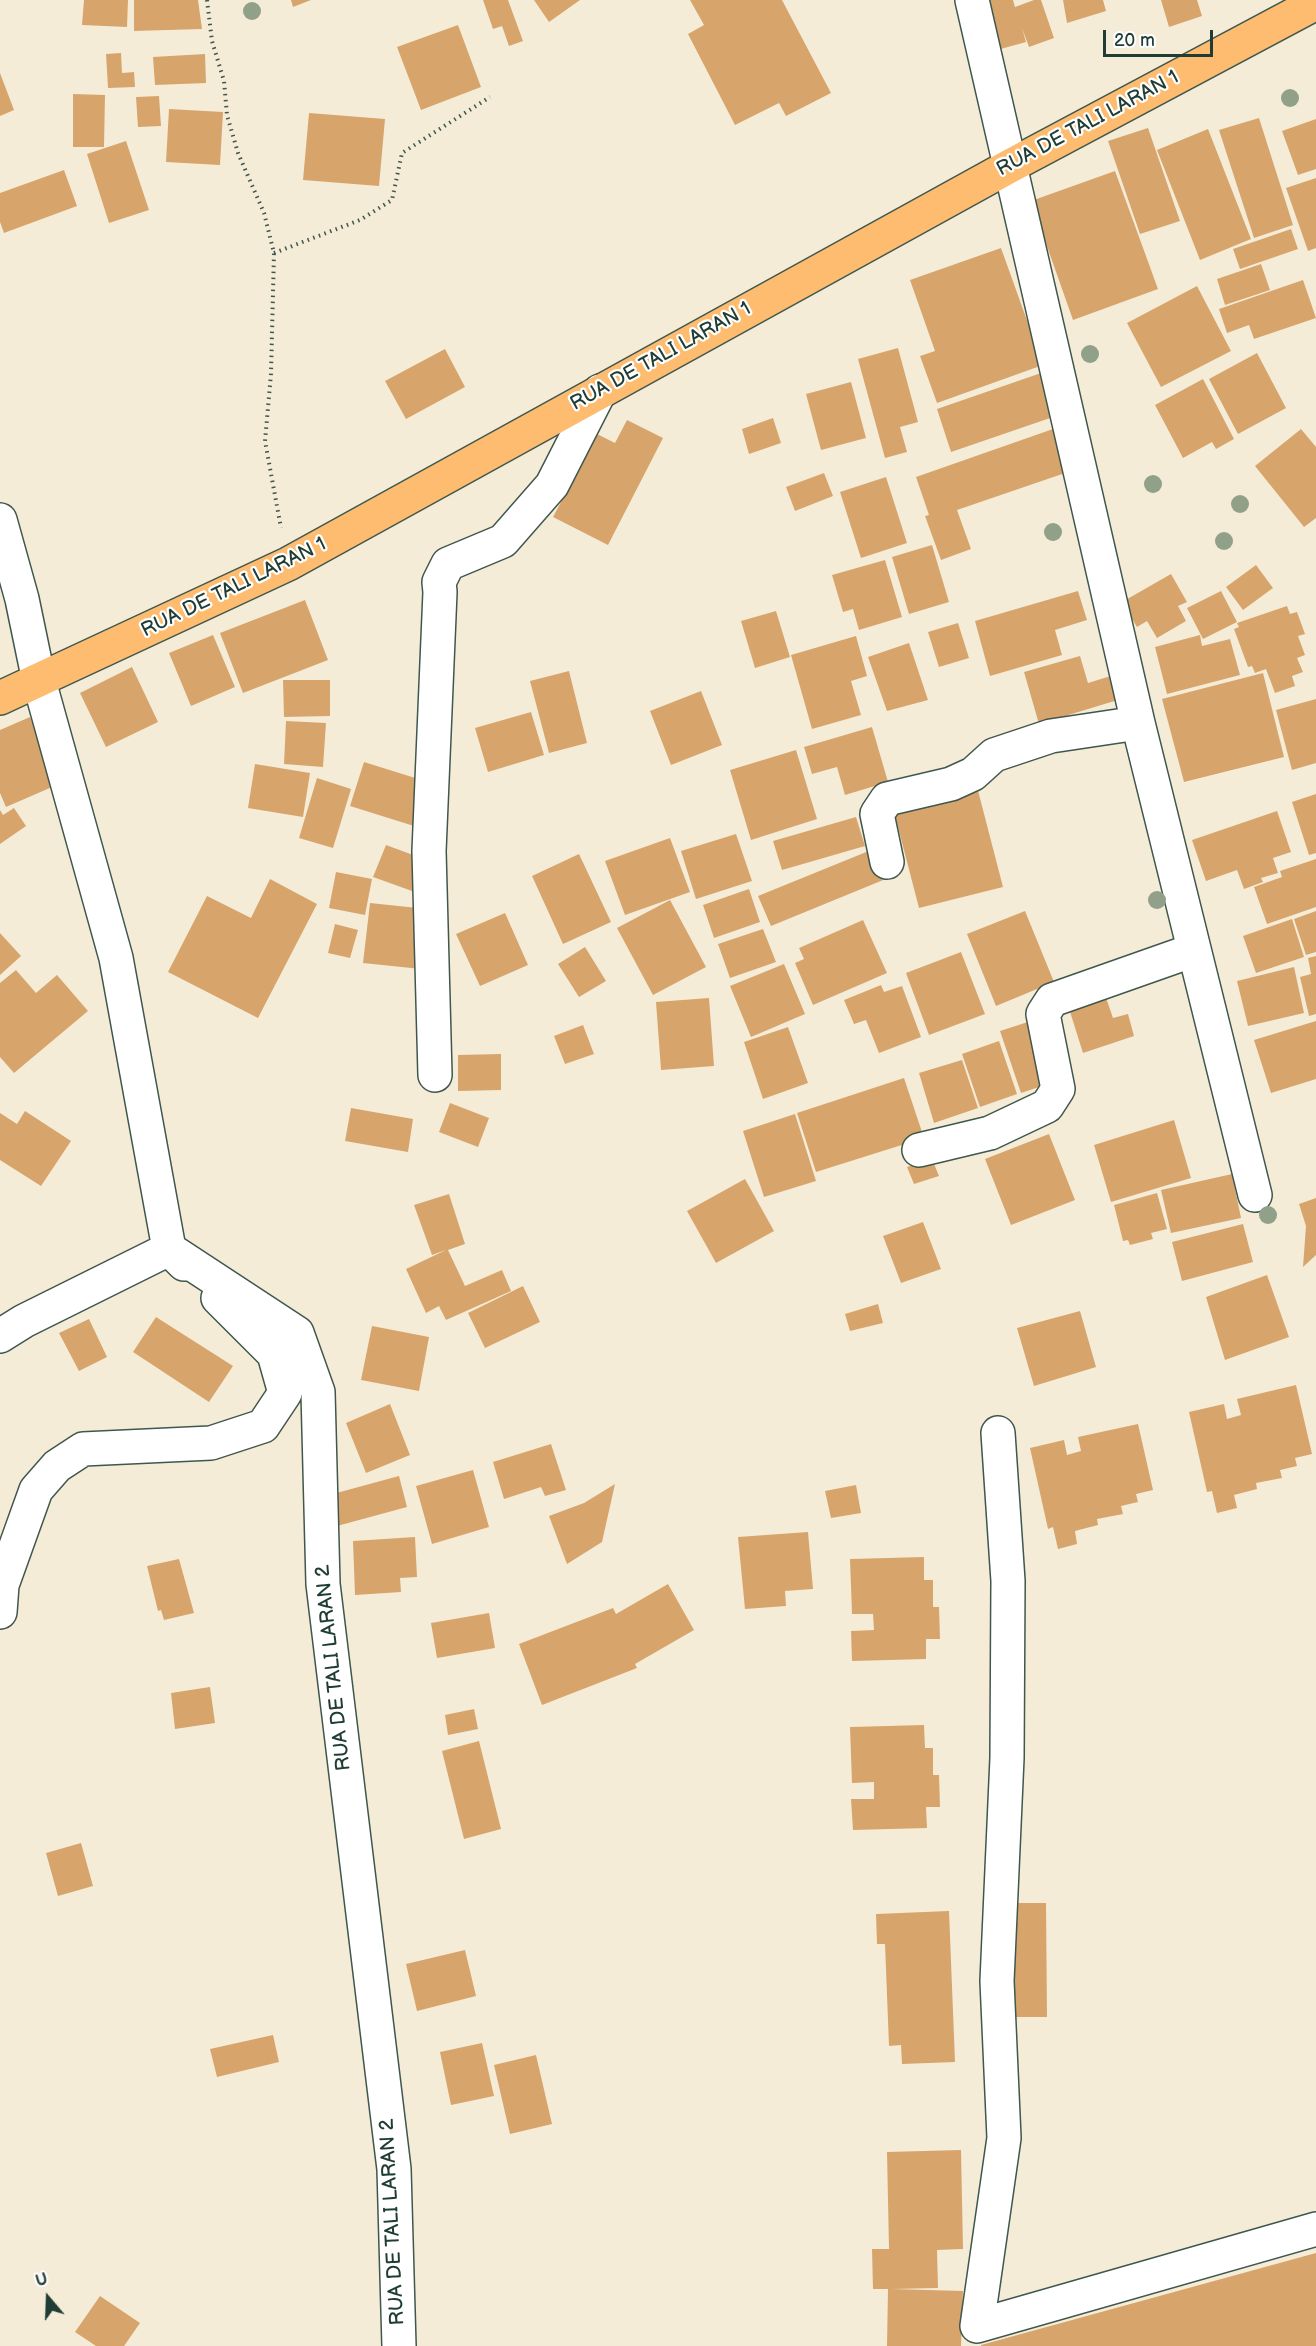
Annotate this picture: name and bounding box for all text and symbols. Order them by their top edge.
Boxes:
scale bar [1106,18,1216,56]
text: 20 m [1114,30,1155,51]
street label: RUA DE TALI LARAN 1 [993,66,1183,182]
street label: RUA DE TALI LARAN 1 [567,297,755,417]
street label: RUA DE TALI LARAN 1 [138,533,330,643]
street label: RUA DE TALI LARAN 2 [311,1564,357,1772]
street label: RUA DE TALI LARAN 2 [376,2118,410,2326]
north arrow [18,2268,78,2328]
text: U [33,2270,50,2291]

